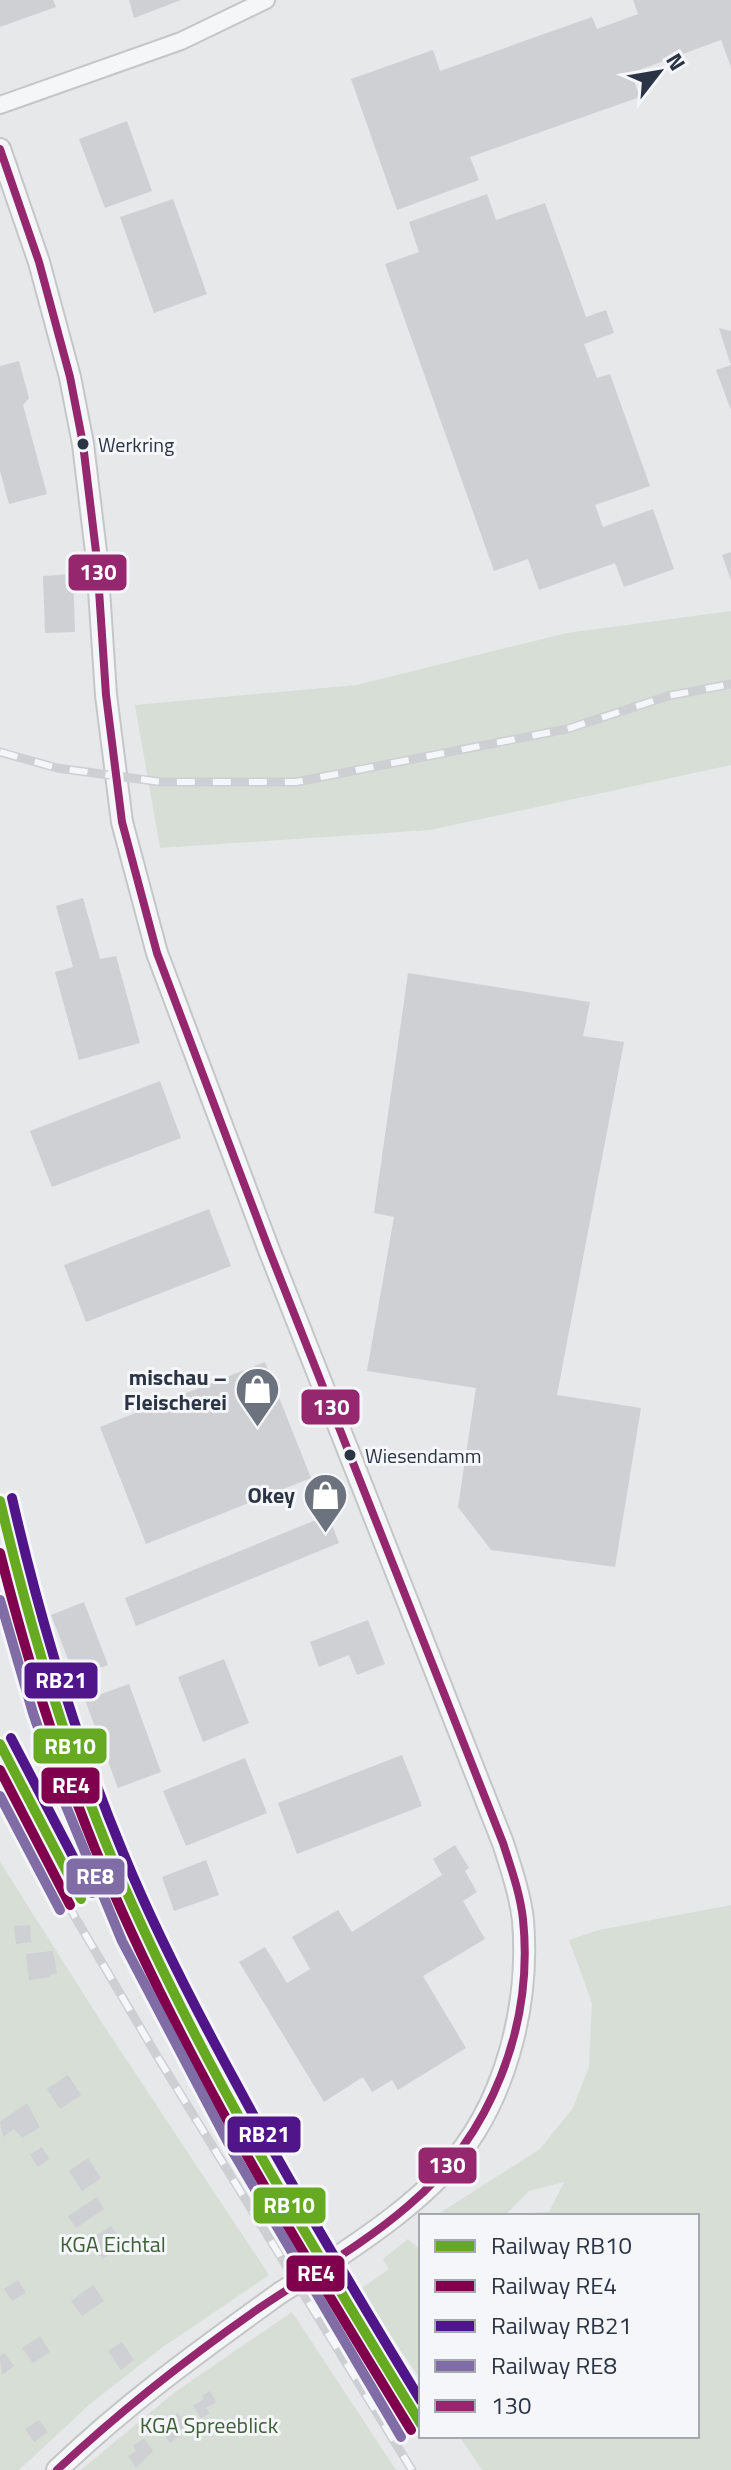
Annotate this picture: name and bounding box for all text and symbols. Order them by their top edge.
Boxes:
north arrow [619,32,699,112]
text: N [658,46,695,77]
place label: Werkring [98,429,174,460]
marker: Werkring [75,436,91,452]
line badge: 130 [67,553,128,592]
text: 130 [80,555,116,589]
place label: mischau – Fleischerei [124,1360,227,1419]
shop icon: mischau – Fleischerei [234,1366,282,1429]
line badge: 130 [300,1388,361,1426]
text: 130 [313,1390,349,1424]
place label: Wiesendamm [365,1440,481,1471]
marker: Wiesendamm [342,1447,358,1463]
shop icon: Okey [302,1471,350,1534]
place label: Okey [247,1478,295,1512]
line badge: RB21 [23,1661,99,1700]
text: RB21 [35,1663,87,1697]
line badge: RB10 [32,1727,108,1765]
text: RB10 [44,1729,96,1763]
line badge: RE4 [40,1766,101,1805]
text: RE4 [52,1768,90,1802]
line badge: RE8 [65,1857,126,1896]
text: RE8 [76,1859,114,1893]
line badge: RB21 [226,2115,302,2154]
text: RB21 [238,2117,290,2151]
line badge: 130 [417,2146,478,2185]
text: 130 [429,2148,465,2182]
line badge: RB10 [252,2186,327,2225]
text: RB10 [263,2188,315,2222]
legend [419,2214,699,2438]
park label: KGA Eichtal [60,2227,166,2261]
text: Railway RB10 [491,2227,632,2263]
line badge: RE4 [285,2254,346,2293]
text: RE4 [297,2256,335,2290]
text: Railway RE4 [491,2267,617,2303]
text: Railway RB21 [491,2307,632,2343]
text: Railway RE8 [491,2347,617,2383]
text: 130 [491,2387,531,2423]
park label: KGA Spreeblick [140,2408,279,2442]

